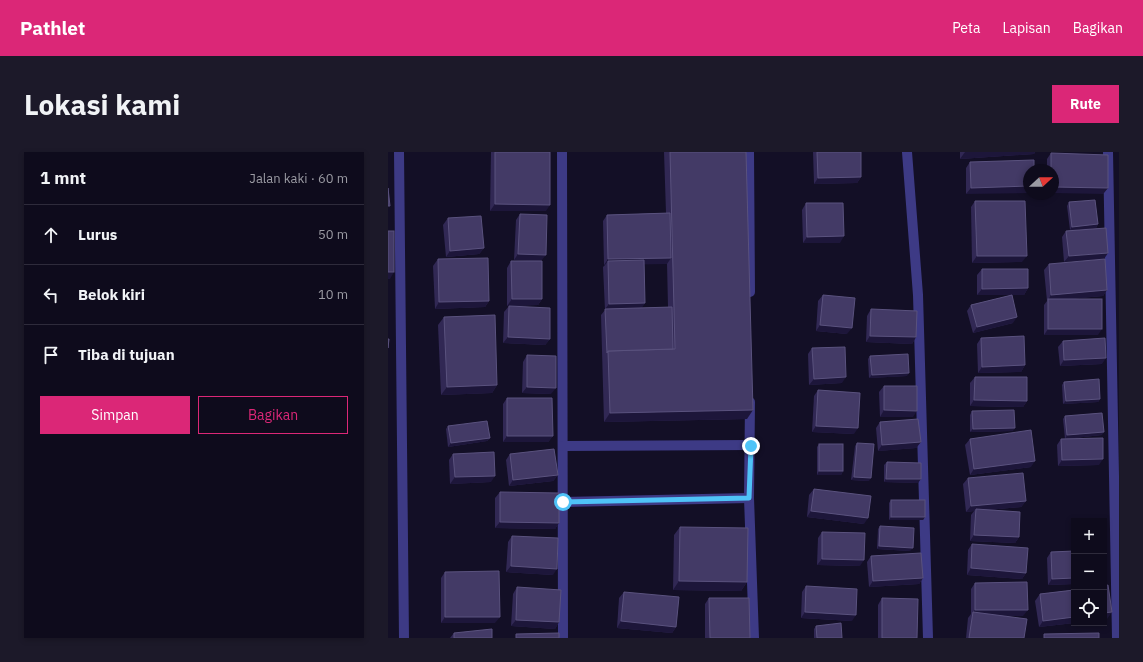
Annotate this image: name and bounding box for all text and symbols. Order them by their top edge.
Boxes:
text: Pathlet [20,16,85,40]
text: Peta [952,19,980,37]
text: Lapisan [1002,19,1051,37]
text: Bagikan [1073,19,1123,37]
button: Rute [1052,85,1119,123]
text: Lokasi kami [24,86,180,123]
north arrow [1023,164,1059,200]
text: 1 mnt [40,167,86,189]
text: Jalan kaki · 60 m [249,170,348,187]
icon: ahead [40,224,62,246]
text: Lurus [78,225,117,244]
text: 50 m [318,226,348,243]
icon: left [40,284,62,306]
text: Belok kiri [78,285,145,304]
text: 10 m [318,286,348,303]
icon: arrive [40,344,62,366]
text: Tiba di tujuan [78,345,175,364]
button: Simpan [40,396,190,434]
button: Bagikan [198,396,348,434]
route end [742,437,760,455]
route start [554,493,572,511]
map controls [1071,518,1107,626]
button: + [1071,518,1107,554]
button: − [1071,554,1107,590]
button: locate [1071,590,1107,626]

